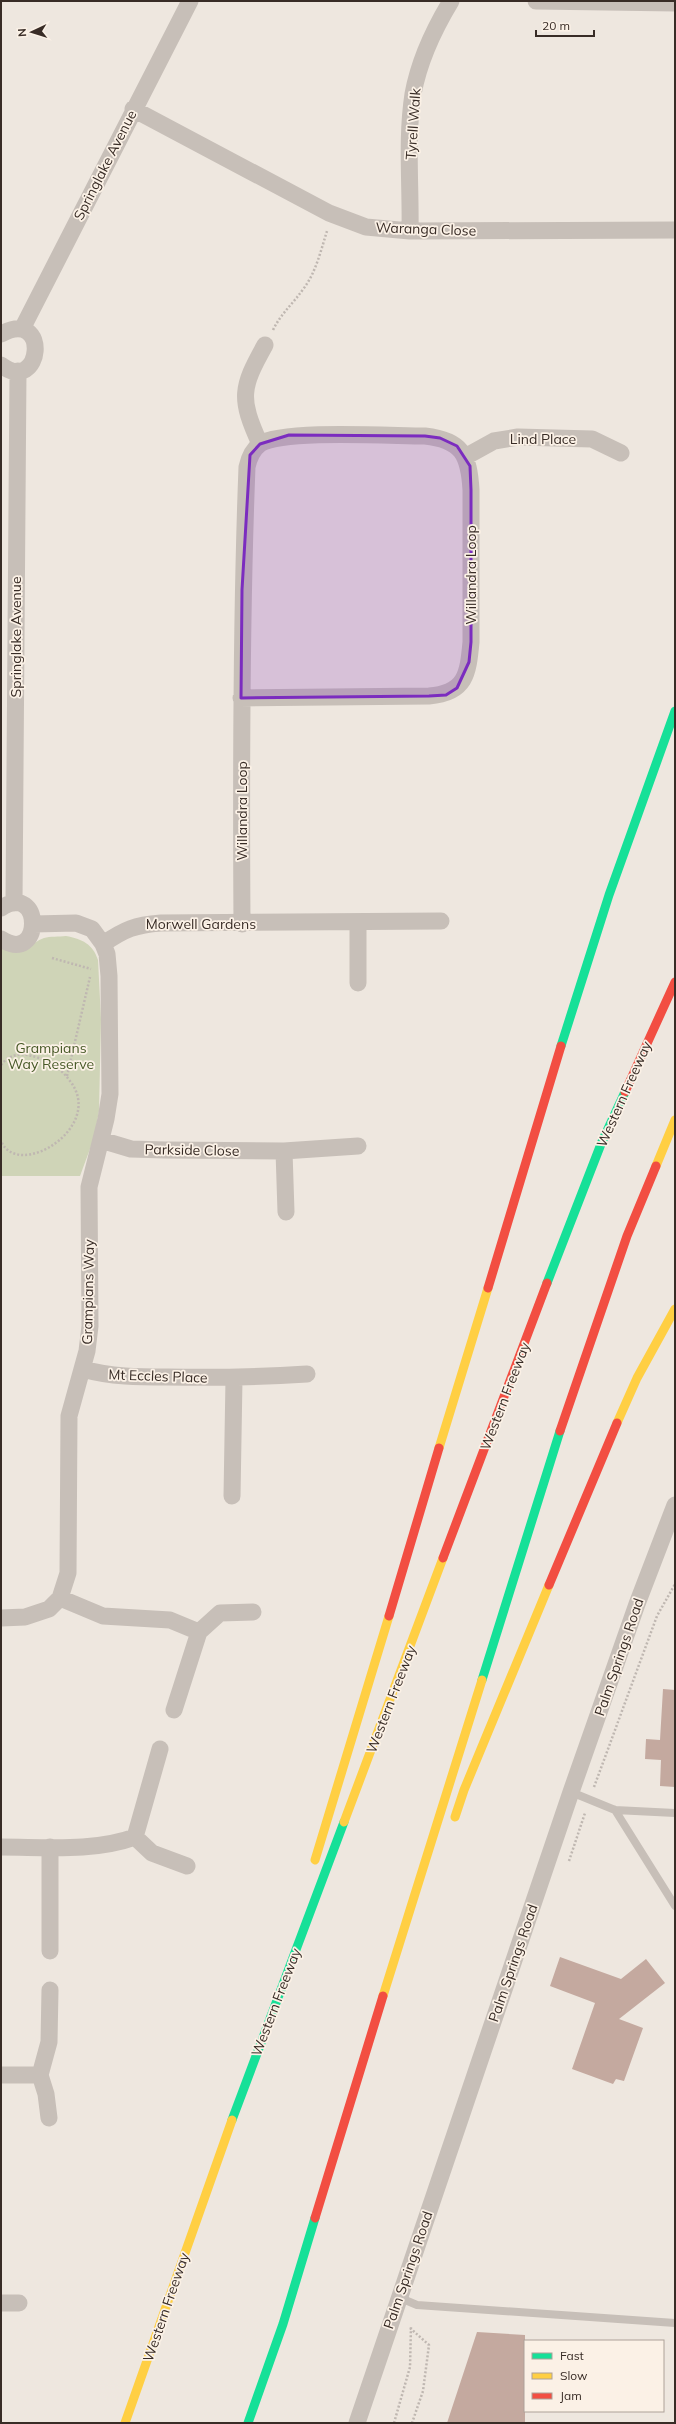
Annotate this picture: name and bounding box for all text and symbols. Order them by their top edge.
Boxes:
north arrow [12,12,52,52]
scale bar [536,12,594,38]
text: 20 m [542,18,570,33]
text: N [15,28,29,37]
street label: Tyrell Walk [402,87,425,160]
street label: Springlake Avenue [70,107,140,223]
street label: Waranga Close [375,218,477,240]
street label: Lind Place [510,430,576,448]
street label: Willandra Loop [462,525,480,625]
street label: Springlake Avenue [7,577,25,697]
street label: Willandra Loop [233,761,251,861]
street label: Morwell Gardens [146,915,256,933]
street label: Western Freeway [593,1038,656,1150]
park label: Grampians Way Reserve [8,1039,94,1073]
street label: Parkside Close [144,1140,240,1160]
street label: Grampians Way [78,1239,98,1345]
street label: Western Freeway [476,1339,534,1453]
street label: Mt Eccles Place [108,1365,208,1387]
street label: Palm Springs Road [590,1596,648,1718]
street label: Western Freeway [362,1642,420,1756]
street label: Palm Springs Road [484,1902,542,2024]
street label: Western Freeway [247,1945,305,2059]
street label: Palm Springs Road [379,2209,437,2331]
street label: Western Freeway [139,2250,193,2364]
legend [524,2340,664,2412]
text: Fast [560,2348,584,2363]
text: Slow [560,2368,588,2383]
text: Jam [560,2388,582,2403]

